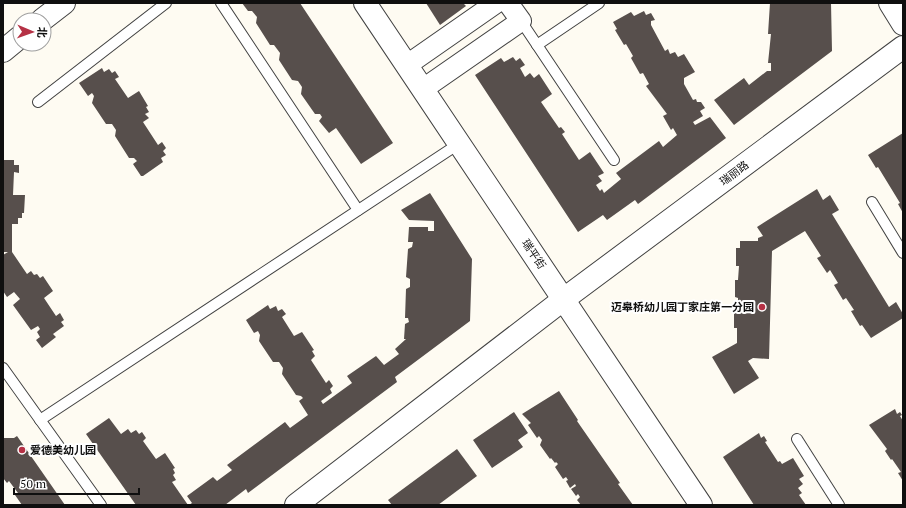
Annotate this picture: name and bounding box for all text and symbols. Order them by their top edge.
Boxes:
north arrow [12,12,52,52]
text: 北 [35,27,49,38]
street label: 瑞丽路 [717,157,751,189]
street label: 瑞平街 [519,236,549,272]
place label: 迈皋桥幼儿园丁家庄第一分园 [611,300,754,314]
marker: 迈皋桥幼儿园丁家庄第一分园 [757,302,767,312]
place label: 爱德美幼儿园 [30,443,96,457]
marker: 爱德美幼儿园 [17,445,27,455]
scale bar [14,470,139,496]
text: 50 m [20,476,47,491]

